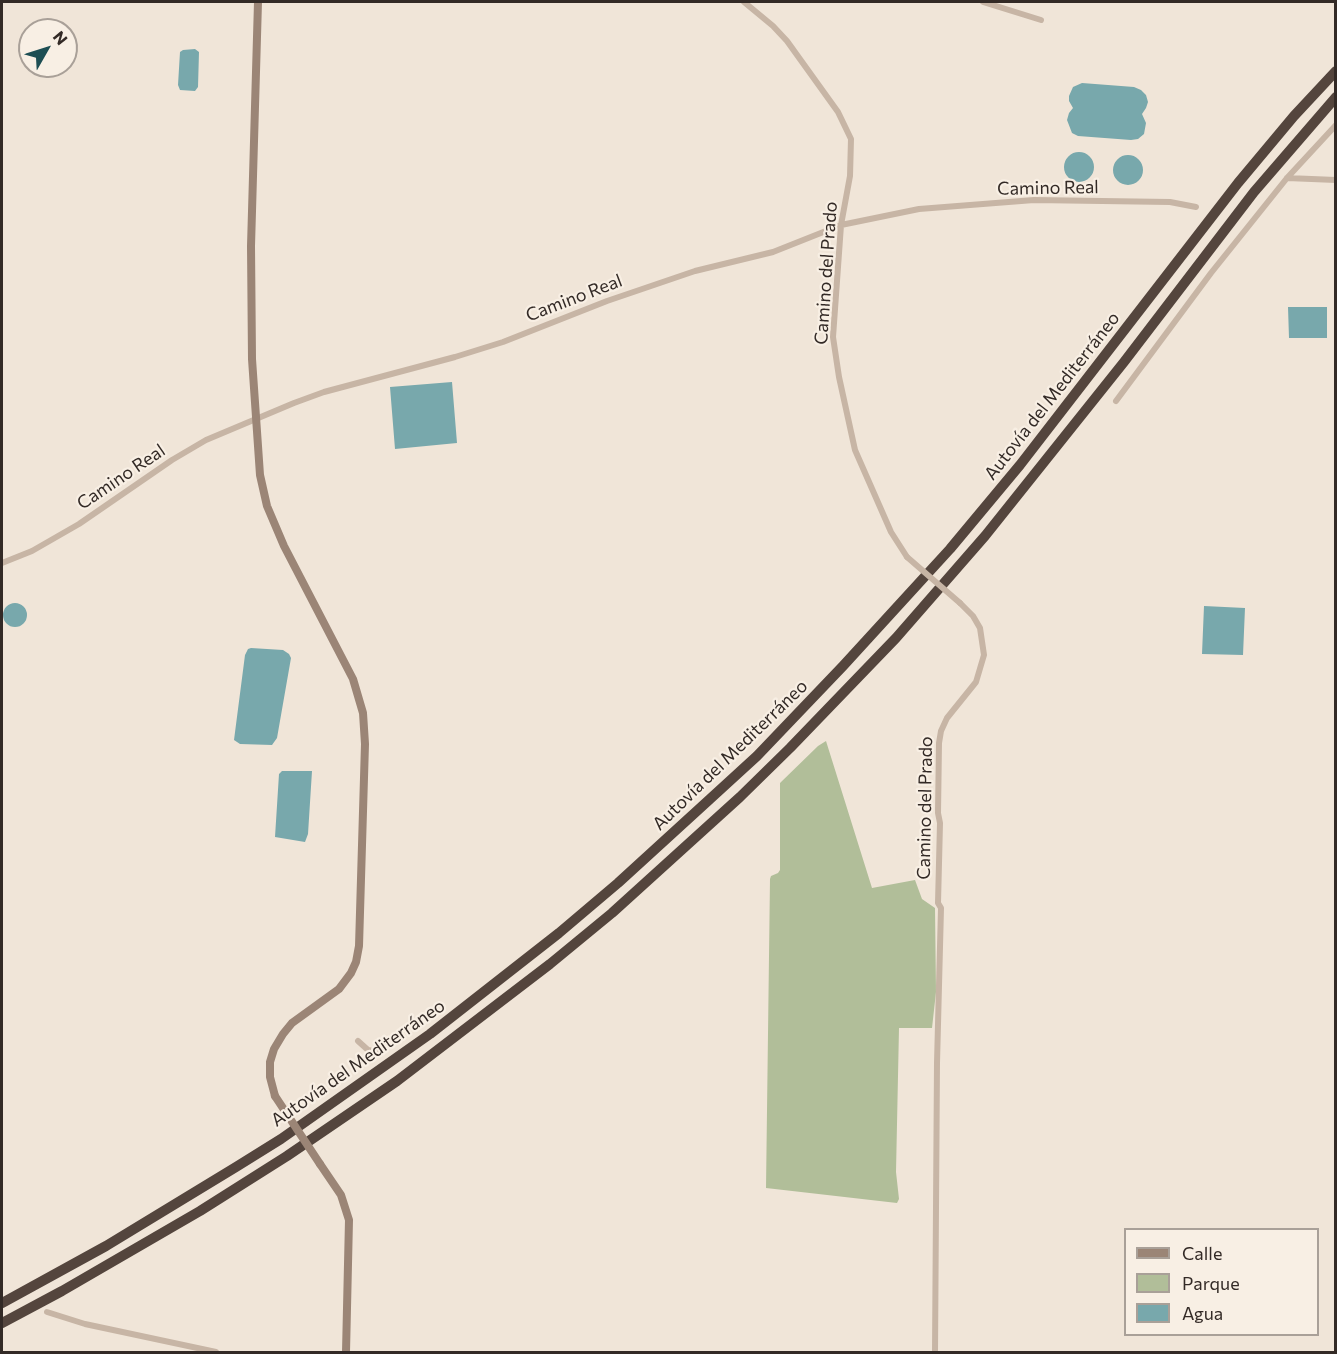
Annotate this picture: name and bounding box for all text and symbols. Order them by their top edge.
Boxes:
north arrow [18,18,78,78]
text: N [50,27,72,48]
street label: Camino Real [997,176,1099,200]
street label: Camino del Prado [810,201,842,345]
street label: Camino Real [523,270,625,326]
street label: Autovía del Mediterráneo [980,308,1124,484]
street label: Camino Real [73,440,169,514]
street label: Autovía del Mediterráneo [648,675,812,835]
street label: Camino del Prado [913,736,937,880]
street label: Autovía del Mediterráneo [267,995,449,1131]
legend [1124,1228,1319,1336]
text: Calle [1182,1242,1222,1264]
text: Parque [1182,1272,1240,1294]
text: Agua [1182,1302,1223,1324]

